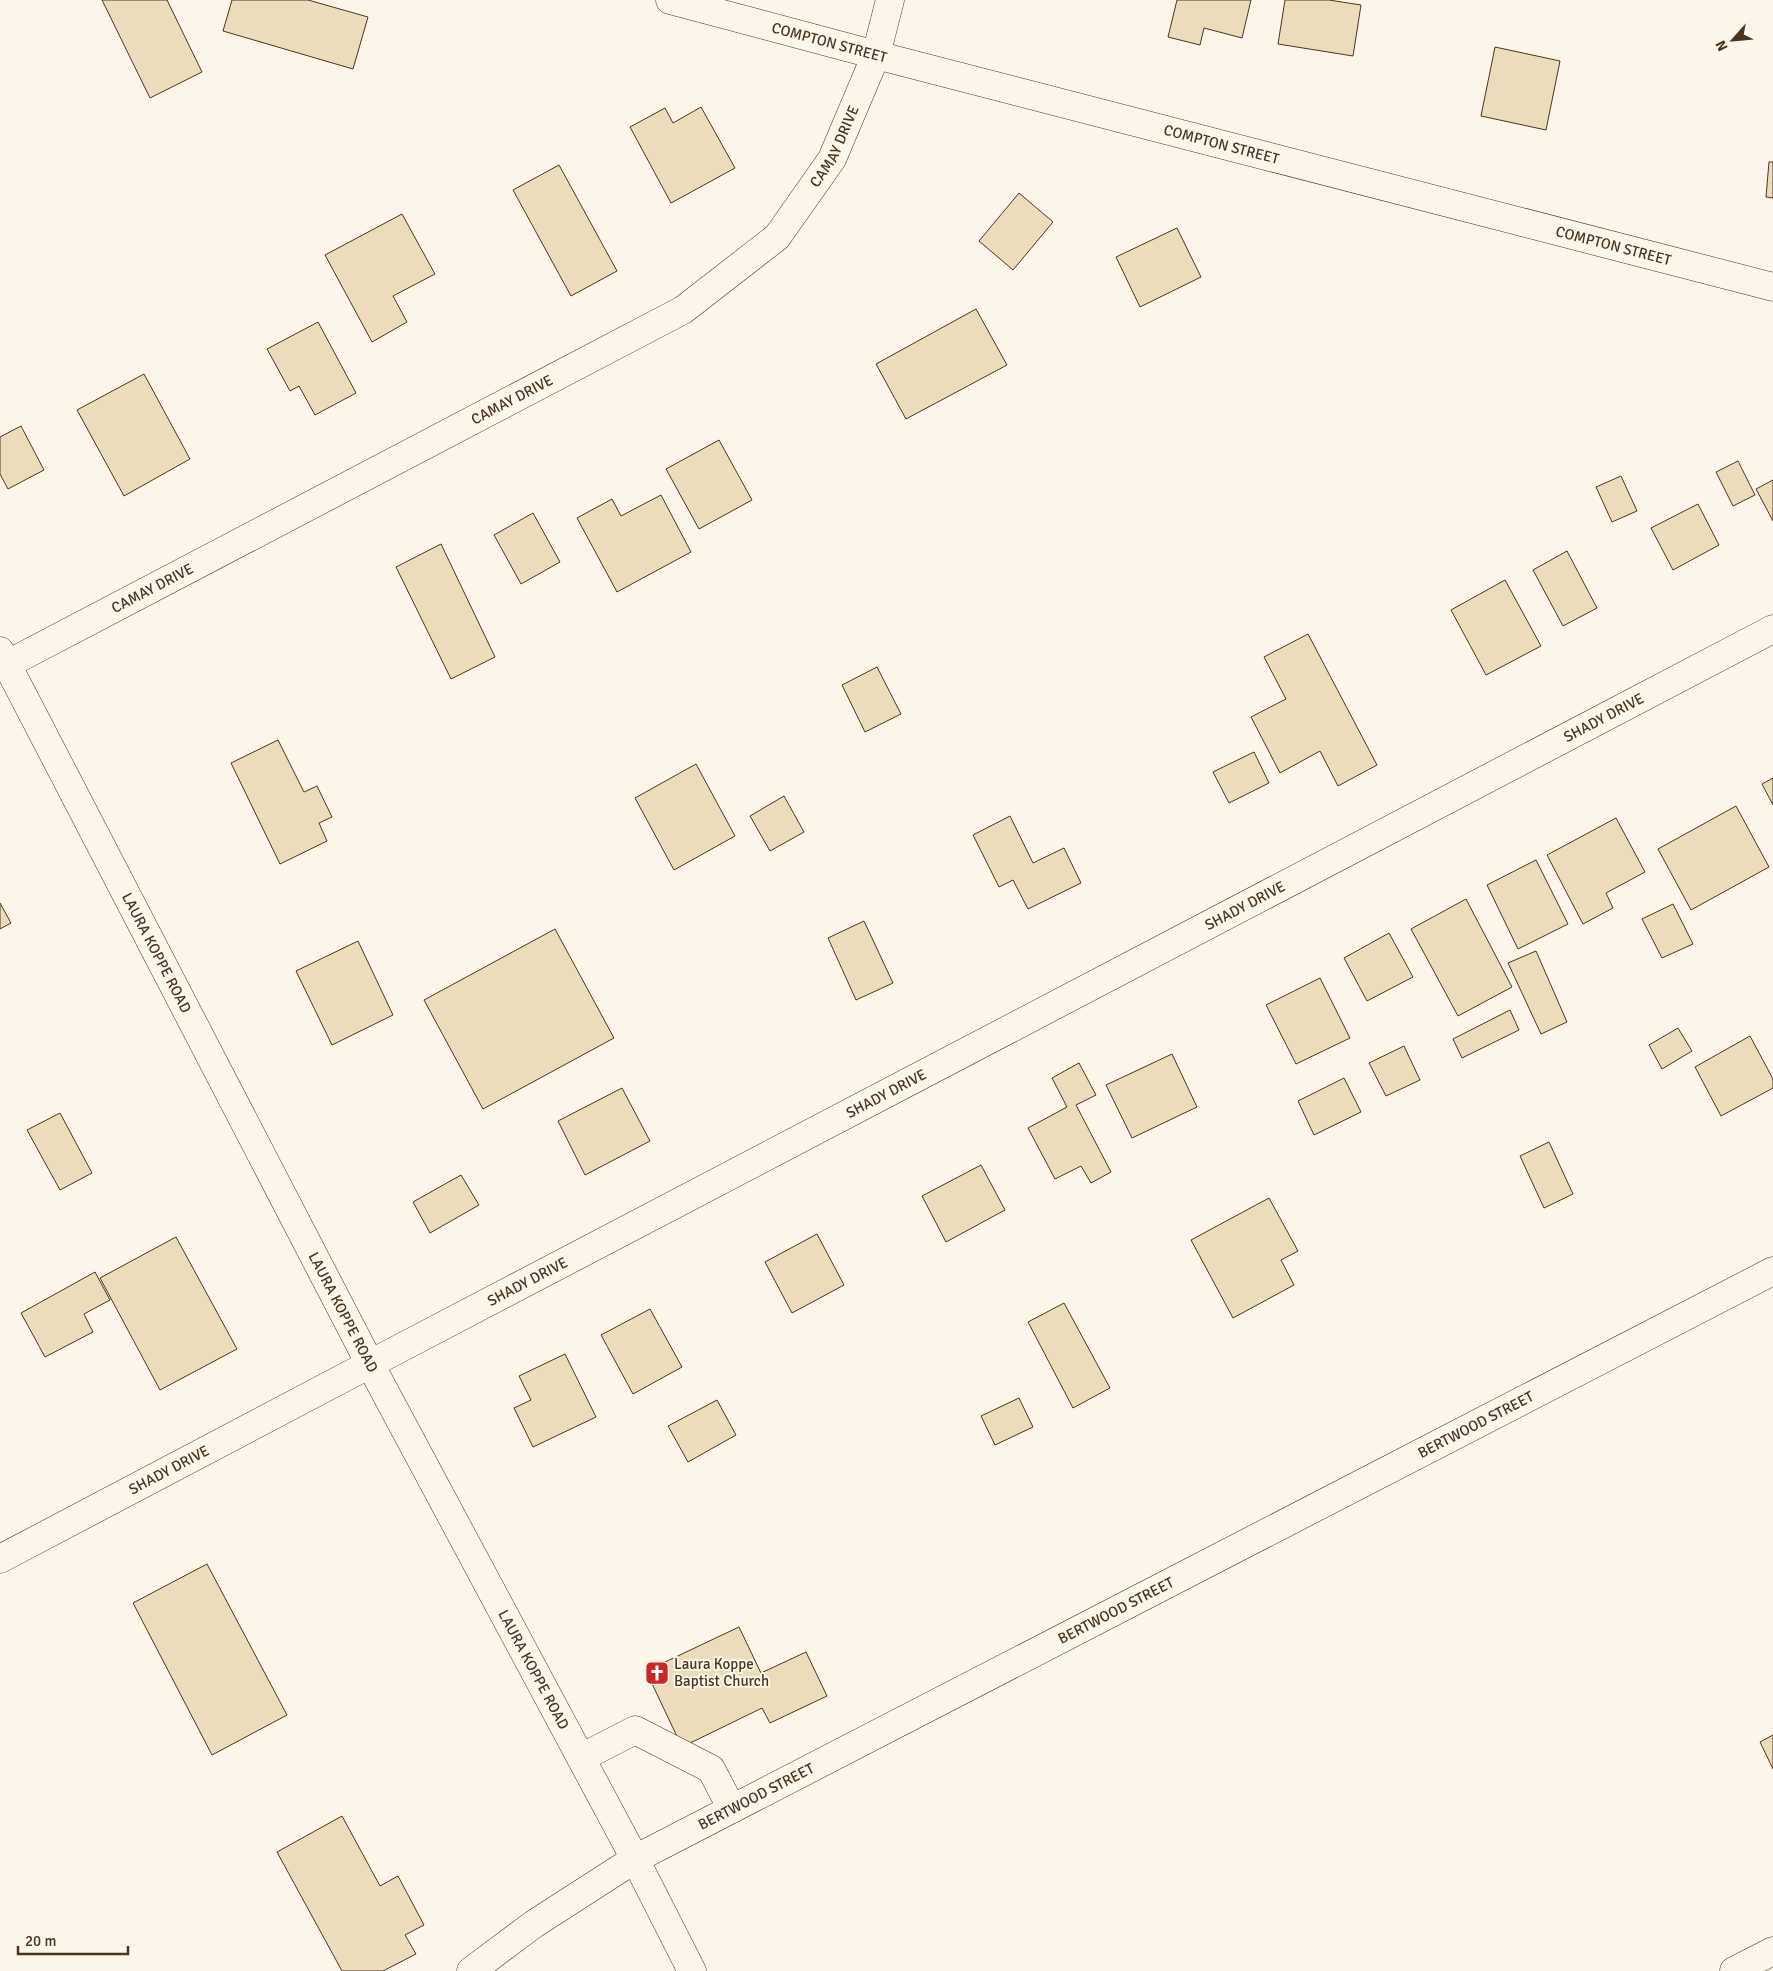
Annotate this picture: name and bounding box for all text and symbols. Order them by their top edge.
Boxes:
north arrow [1708,15,1758,65]
street label: COMPTON STREET [770,19,890,67]
text: N [1712,37,1732,54]
street label: CAMAY DRIVE [806,103,863,191]
street label: COMPTON STREET [1162,121,1282,168]
street label: COMPTON STREET [1554,222,1674,269]
street label: CAMAY DRIVE [468,371,556,429]
street label: CAMAY DRIVE [108,559,196,617]
street label: SHADY DRIVE [1560,689,1647,746]
street label: SHADY DRIVE [1202,877,1288,934]
street label: LAURA KOPPE ROAD [118,890,195,1016]
street label: SHADY DRIVE [843,1065,930,1122]
street label: LAURA KOPPE ROAD [305,1249,382,1376]
street label: SHADY DRIVE [484,1253,571,1310]
street label: BERTWOOD STREET [1415,1387,1537,1462]
street label: SHADY DRIVE [126,1441,212,1499]
street label: BERTWOOD STREET [1055,1573,1177,1648]
street label: LAURA KOPPE ROAD [494,1607,573,1733]
place label: Laura Koppe Baptist Church [674,1655,769,1690]
church icon: Laura Koppe Baptist Church [644,1660,670,1686]
street label: BERTWOOD STREET [695,1759,818,1834]
scale bar [18,1924,128,1956]
text: 20 m [25,1932,56,1950]

